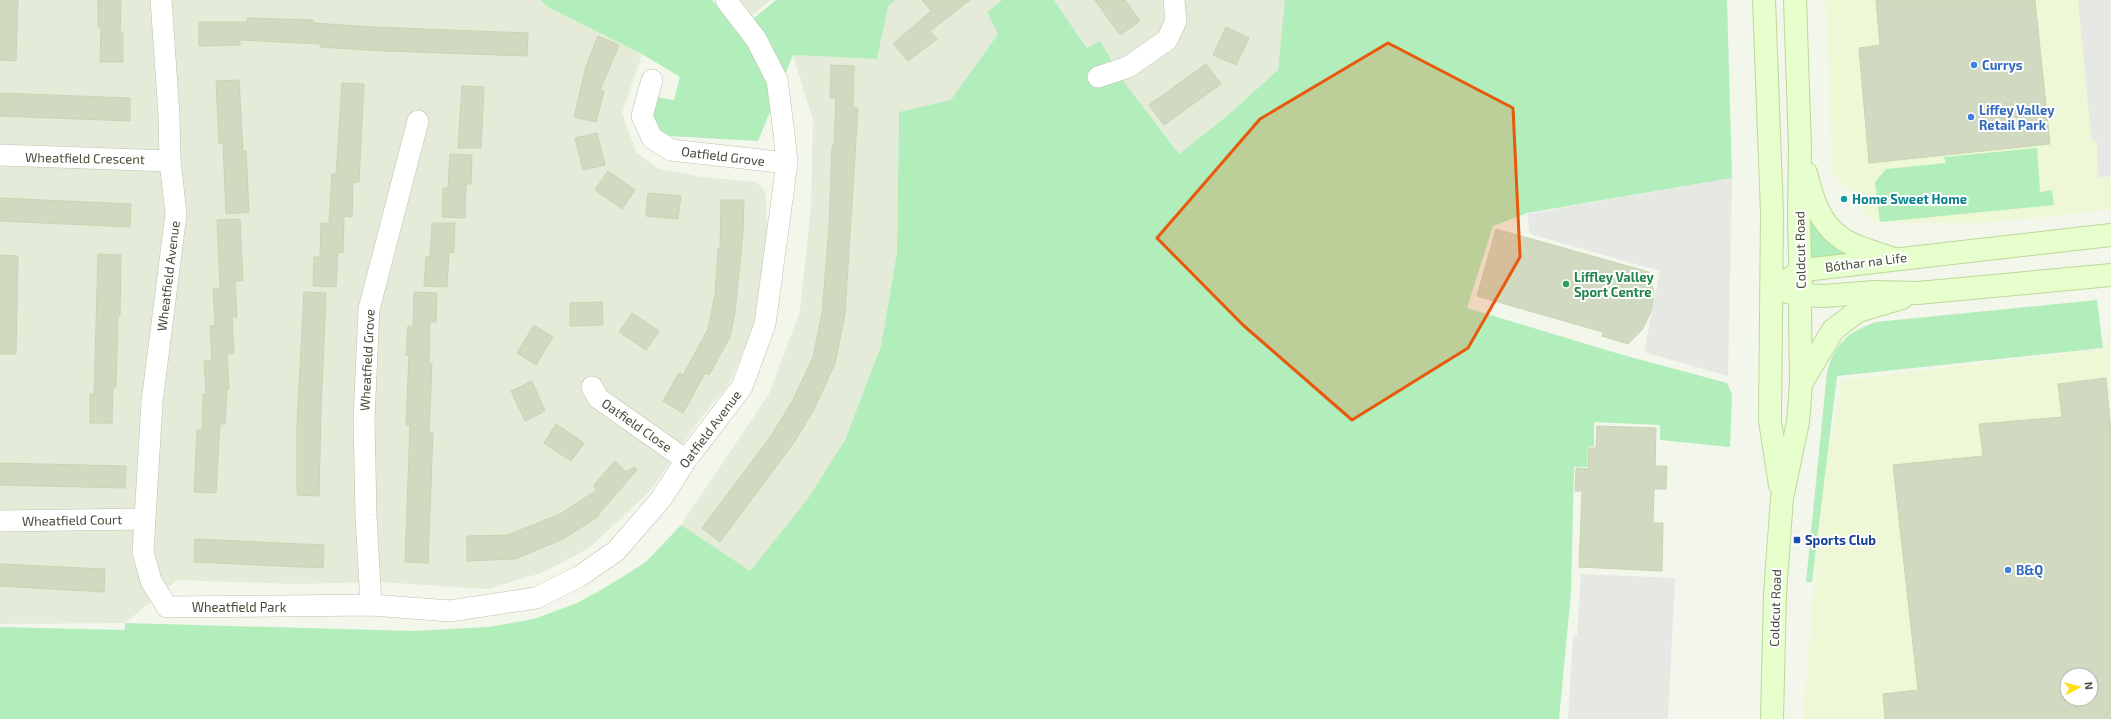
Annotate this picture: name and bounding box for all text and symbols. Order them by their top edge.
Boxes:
place label: Currys [1982,57,2023,73]
marker: Currys [1969,60,1979,70]
place label: Liffey Valley Retail Park [1979,102,2055,133]
marker: Liffey Valley Retail Park [1966,112,1976,122]
street label: Oatfield Grove [680,143,766,169]
street label: Wheatfield Crescent [25,149,145,167]
place label: Home Sweet Home [1852,191,1967,207]
marker: Home Sweet Home [1839,194,1849,204]
street label: Coldcut Road [1791,211,1809,289]
street label: Wheatfield Avenue [153,220,183,332]
street label: Bóthar na Life [1824,249,1908,275]
place label: Liffley Valley Sport Centre [1574,269,1655,300]
marker: Liffley Valley Sport Centre [1561,279,1571,289]
street label: Wheatfield Grove [356,308,378,412]
street label: Oatfield Avenue [676,387,744,471]
street label: Oatfield Close [599,395,675,455]
street label: Wheatfield Court [22,511,122,529]
place label: Sports Club [1805,532,1876,548]
marker: Sports Club [1792,535,1802,545]
place label: B&Q [2016,562,2043,579]
marker: B&Q [2003,565,2013,575]
street label: Coldcut Road [1766,569,1784,647]
street label: Wheatfield Park [192,599,287,615]
north arrow [2059,667,2099,707]
text: N [2082,681,2096,691]

